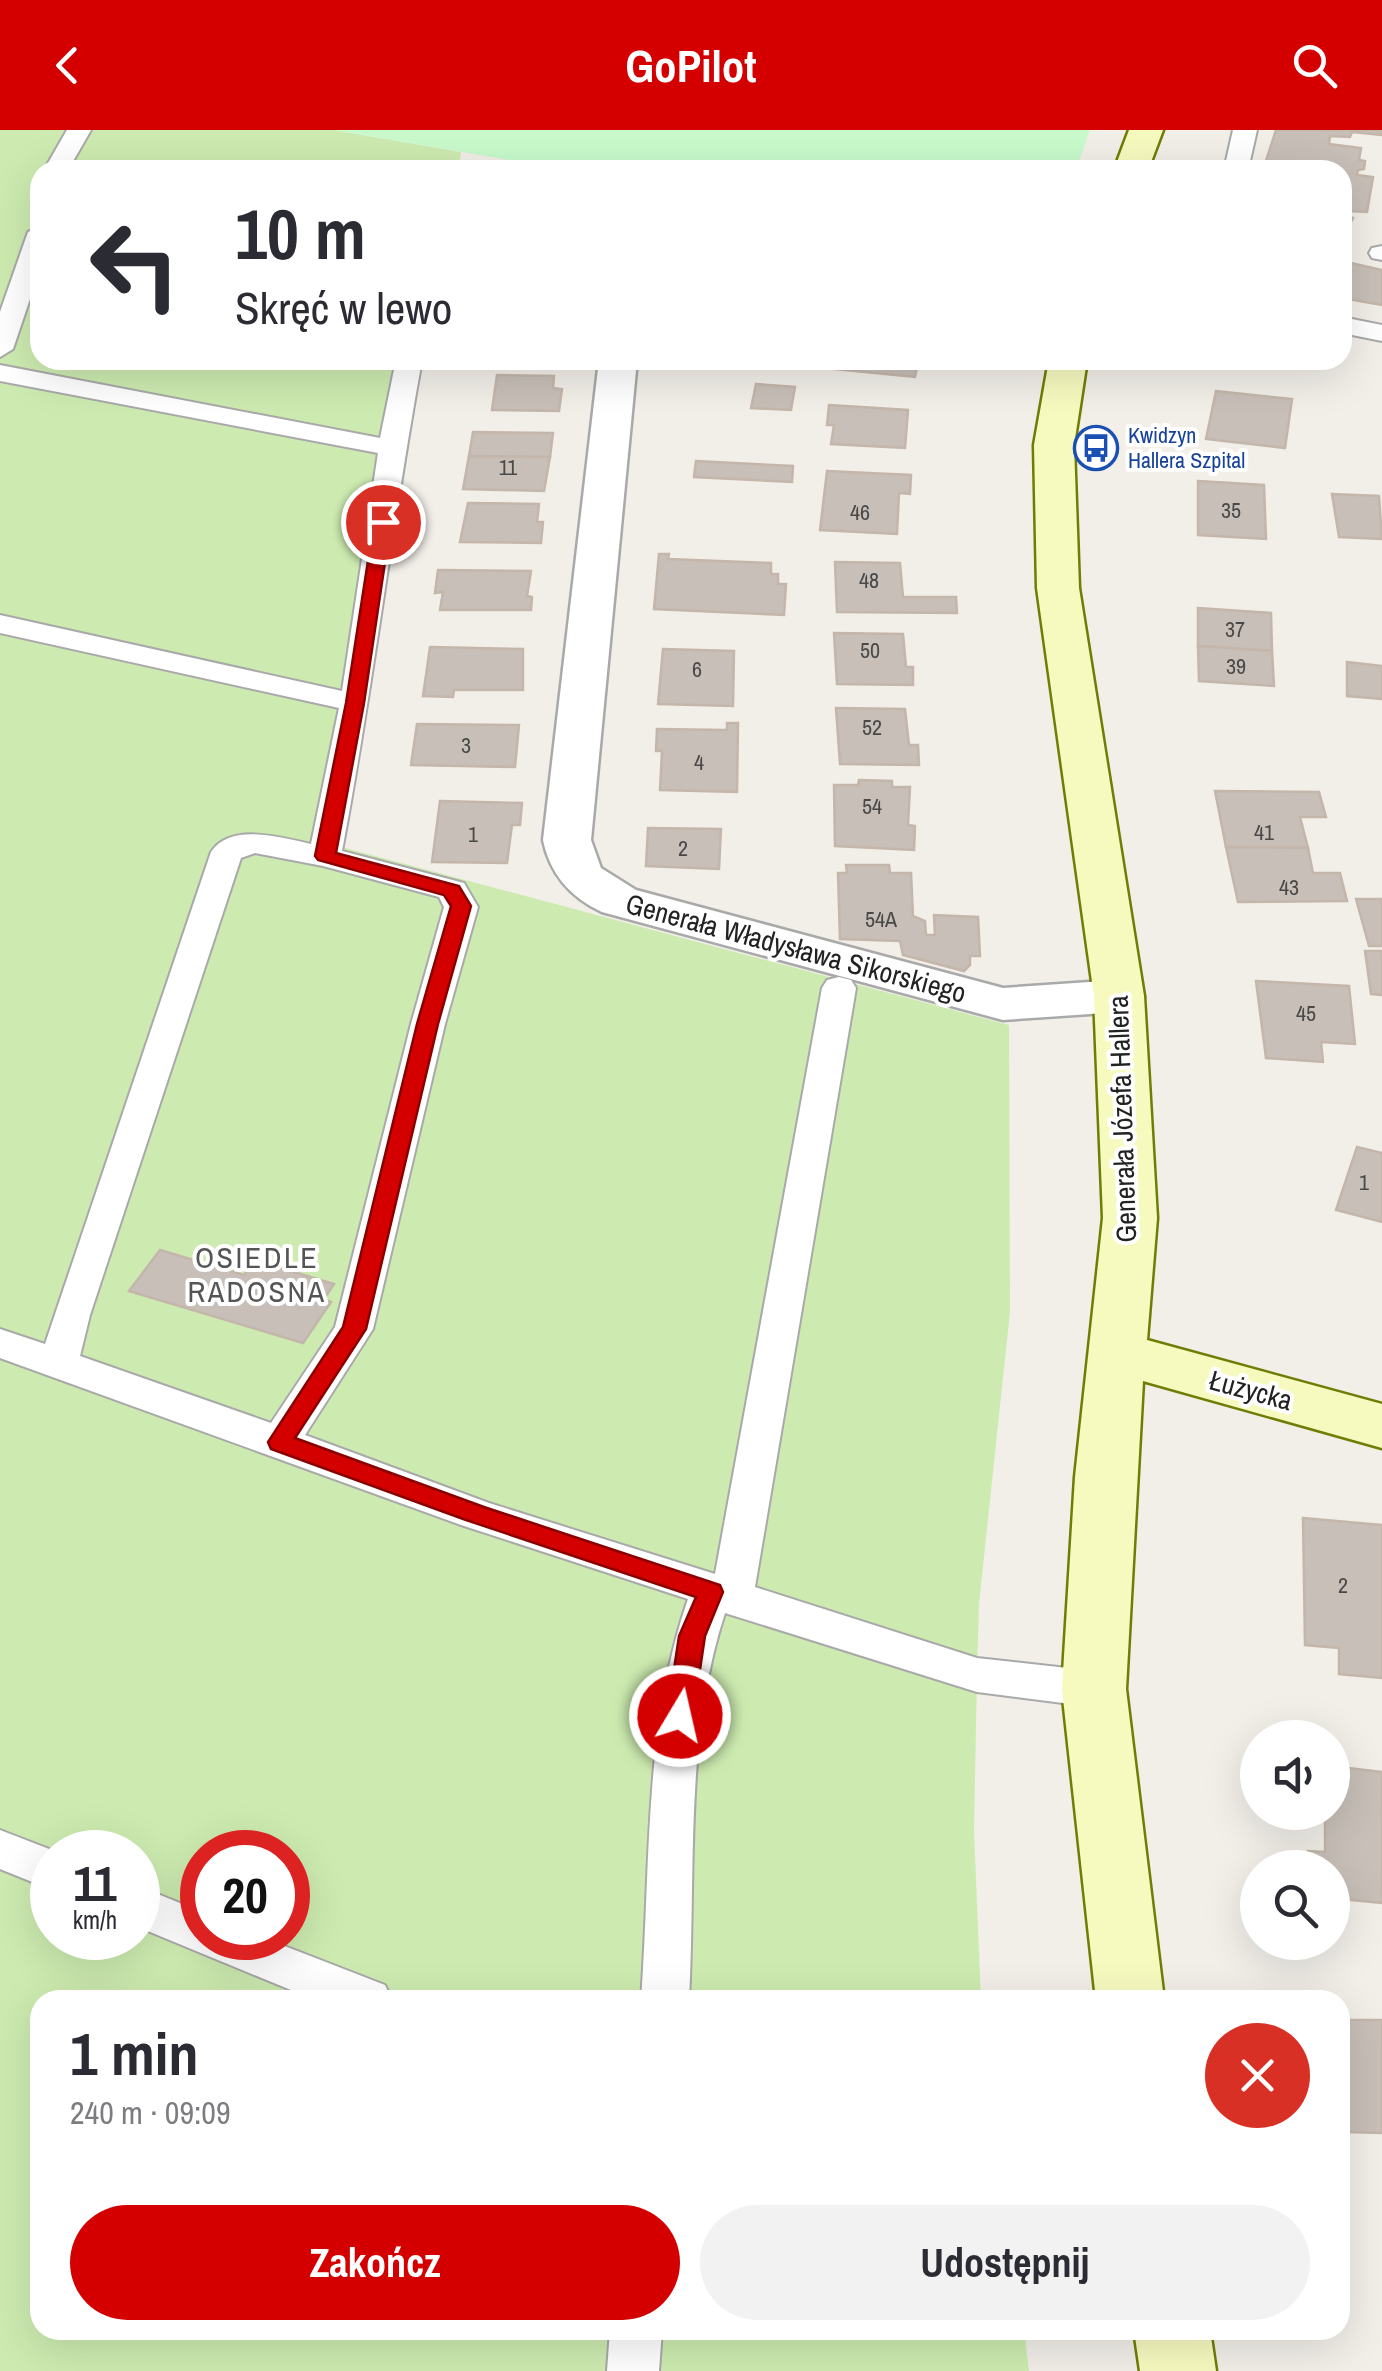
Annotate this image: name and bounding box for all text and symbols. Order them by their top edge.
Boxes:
text: GoPilot [625,35,757,96]
icon: back [40,38,95,93]
icon: search [1287,38,1342,93]
text: 10 m [235,187,366,281]
icon: left [70,200,200,330]
text: Skręć w lewo [235,277,452,338]
place label: Kwidzyn Hallera Szpital [1128,420,1245,475]
bus stop icon: Kwidzyn Hallera Szpital [1073,425,1119,471]
house number: 11 [499,452,517,482]
pin [341,480,426,565]
icon: arrive [356,495,411,550]
house number: 35 [1221,495,1241,525]
house number: 46 [850,497,870,527]
house number: 48 [859,565,879,595]
house number: 37 [1225,614,1245,644]
house number: 50 [860,635,880,665]
house number: 39 [1226,651,1246,681]
house number: 6 [692,654,702,684]
house number: 52 [862,712,882,742]
house number: 3 [461,730,471,760]
house number: 4 [694,747,704,777]
house number: 54 [862,791,882,821]
house number: 41 [1254,817,1274,847]
house number: 1 [468,819,478,849]
house number: 2 [678,833,688,863]
house number: 43 [1279,872,1299,902]
street label: Generała Władysława Sikorskiego [622,884,970,1012]
house number: 54A [865,904,898,934]
street label: Generała Józefa Hallera [1099,994,1145,1243]
house number: 45 [1296,998,1316,1028]
house number: 1 [1359,1167,1369,1197]
district label: OSIEDLE RADOSNA [187,1237,327,1311]
street label: Łużycka [1205,1361,1297,1419]
house number: 2 [1338,1570,1348,1600]
position arrow [628,1664,732,1768]
map controls [1240,1720,1350,1960]
button: sound [1240,1720,1350,1830]
speed limit sign: 20 [180,1830,310,1960]
text: 11 [73,1849,117,1917]
button: search [1240,1850,1350,1960]
text: km/h [73,1903,117,1937]
text: 1 min [70,2013,199,2094]
button: close [1205,2023,1310,2128]
text: 240 m · 09:09 [70,2091,230,2134]
button: Zakończ [70,2205,680,2320]
button: Udostępnij [700,2205,1310,2320]

